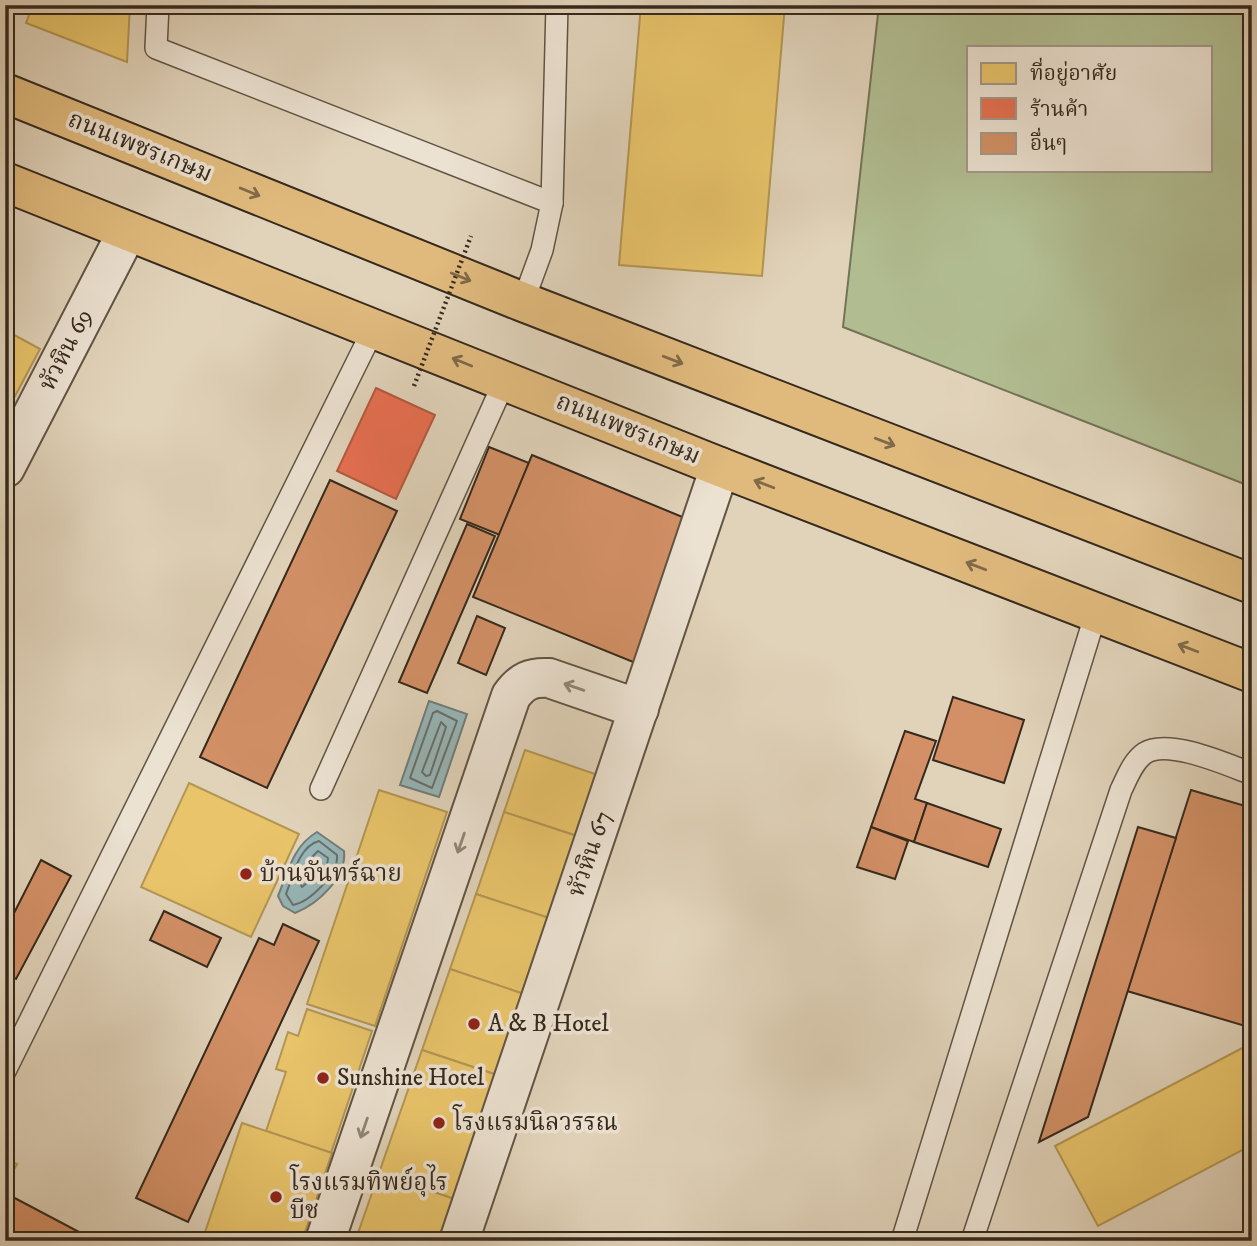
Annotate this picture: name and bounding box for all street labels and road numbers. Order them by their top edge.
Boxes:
street label: ถนนเพชรเกษม [64,104,216,190]
street label: หัวหิน 69 [33,304,99,396]
street label: ถนนเพชรเกษม [552,386,704,472]
street label: หัวหิน 67 [561,807,619,901]

